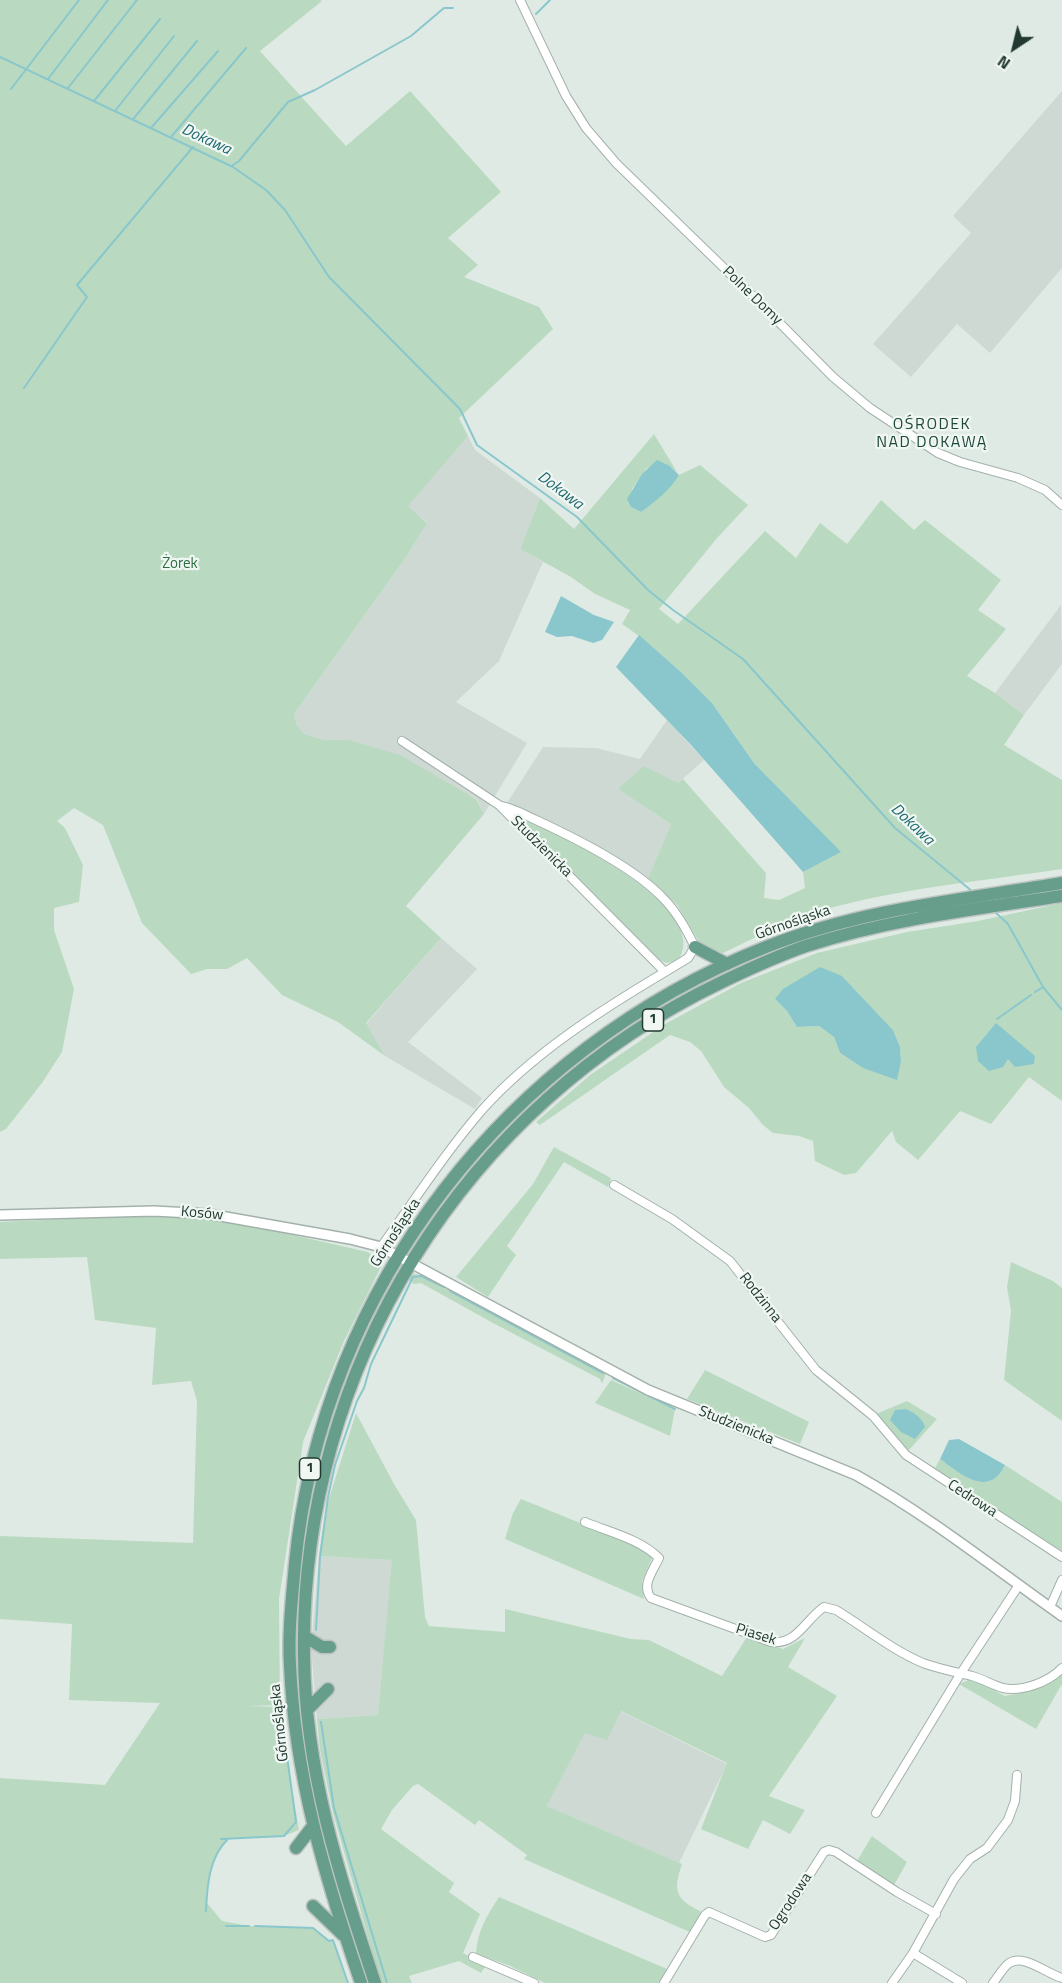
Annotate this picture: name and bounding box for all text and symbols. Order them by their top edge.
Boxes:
north arrow [984,18,1044,78]
text: N [992,50,1015,76]
water label: Dokawa [178,120,234,160]
street label: Polne Domy [718,263,786,329]
district label: OŚRODEK NAD DOKAWĄ [876,415,988,453]
water label: Dokawa [533,468,587,514]
park label: Żorek [162,555,198,573]
water label: Dokawa [886,800,938,850]
street label: Studzienicka [507,813,575,881]
street label: Górnośląska [753,902,833,944]
road number: 1 [642,1009,664,1031]
street label: Górnośląska [367,1195,425,1271]
street label: Kosów [180,1203,224,1225]
street label: Rodzinna [735,1269,785,1327]
street label: Studzienicka [696,1403,776,1449]
road number: 1 [300,1458,320,1480]
street label: Cedrowa [944,1476,1000,1522]
street label: Piasek [734,1620,778,1650]
street label: Górnośląska [267,1683,293,1763]
street label: Ogrodowa [766,1870,816,1934]

